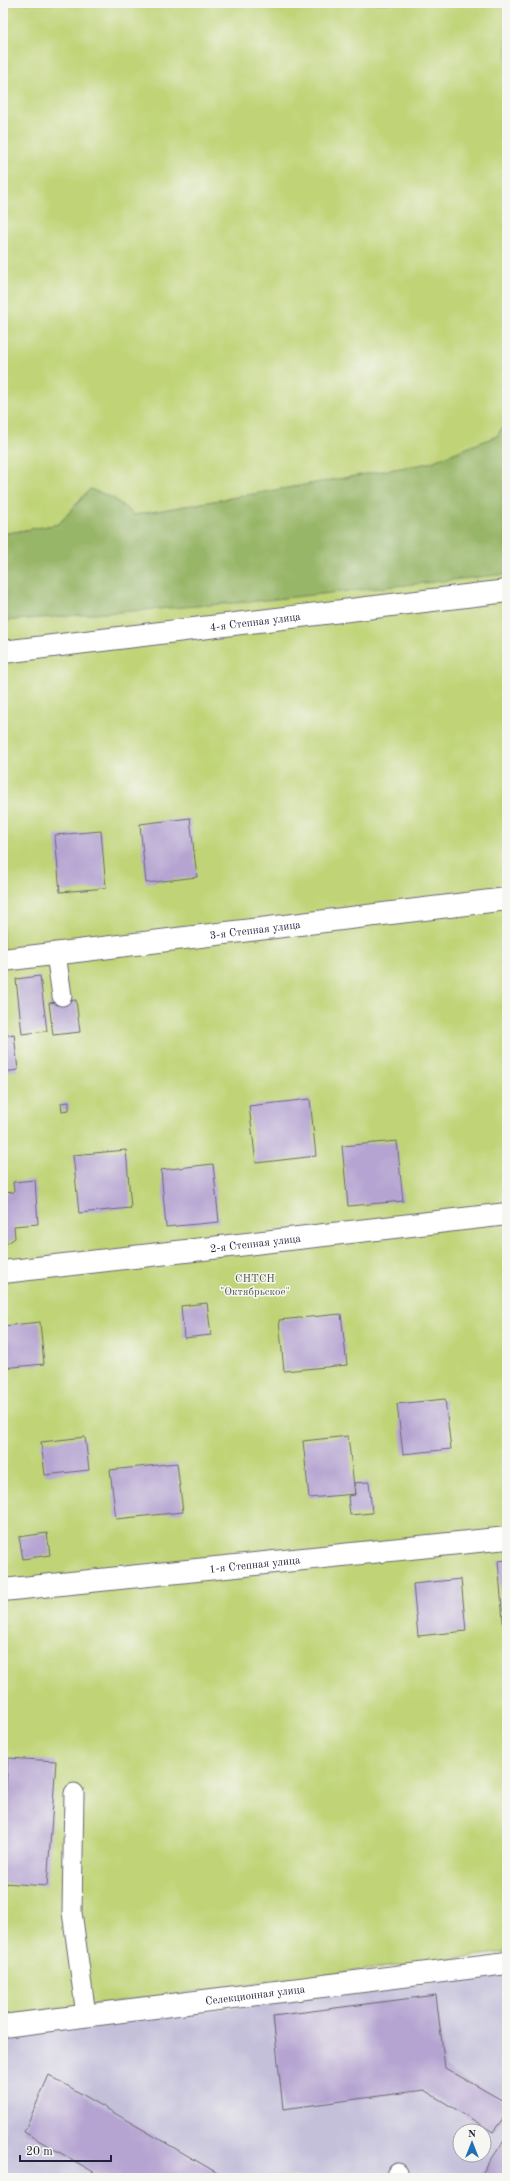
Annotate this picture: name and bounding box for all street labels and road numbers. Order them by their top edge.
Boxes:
street label: 4-я Степная улица [209,612,302,634]
street label: 3-я Степная улица [209,920,302,942]
street label: 2-я Степная улица [209,1234,302,1255]
street label: 1-я Степная улица [209,1555,301,1576]
street label: Селекционная улица [205,1984,306,2008]

